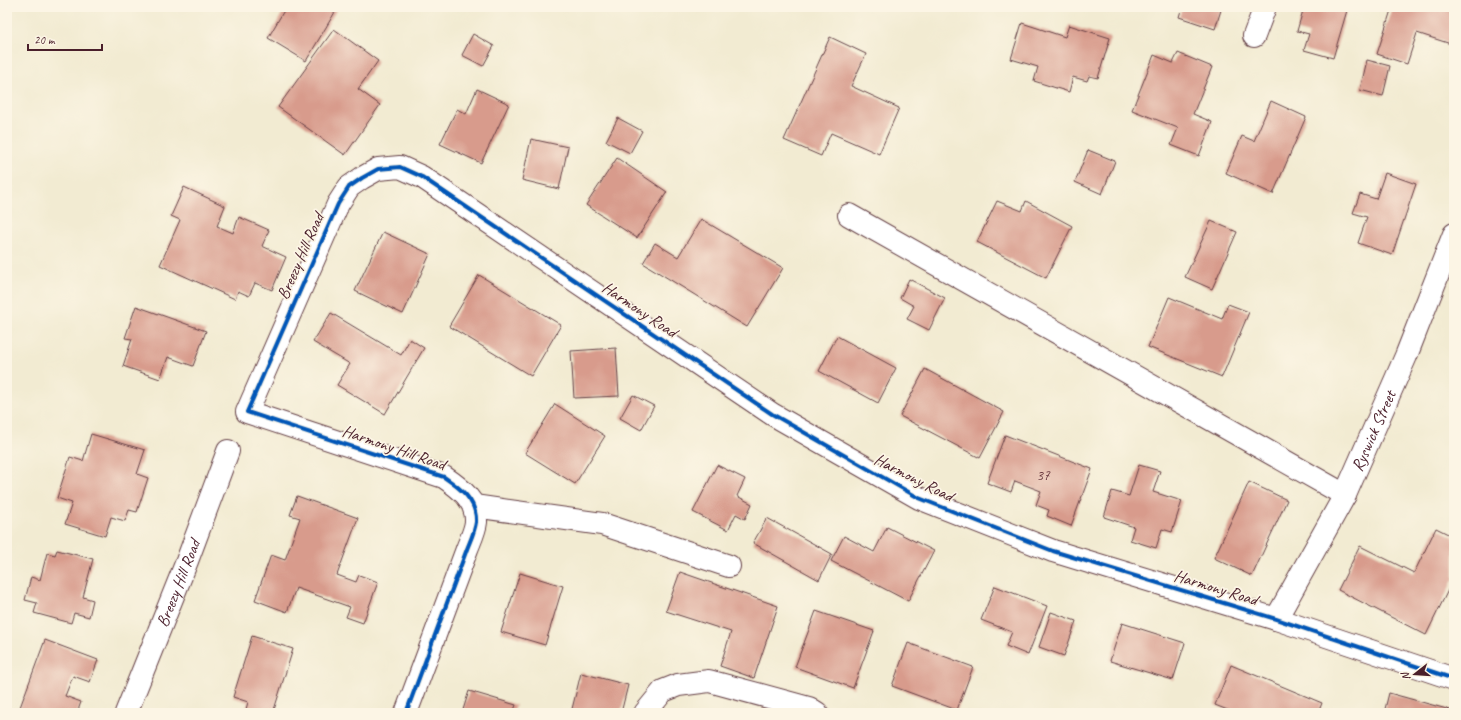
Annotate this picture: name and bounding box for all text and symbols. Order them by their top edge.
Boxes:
scale bar [28,26,102,52]
text: 20 m [34,32,56,48]
street label: Breezy Hill Road [272,208,330,302]
street label: Harmony Road [598,277,684,344]
street label: Ryswick Street [1347,385,1401,475]
street label: Harmony Hill Road [340,420,450,476]
street label: Harmony Road [871,449,960,508]
house number: 37 [1036,466,1051,485]
street label: Breezy Hill Road [152,535,206,630]
street label: Harmony Road [1172,565,1263,611]
north arrow [1395,654,1435,694]
text: N [1397,670,1413,682]

